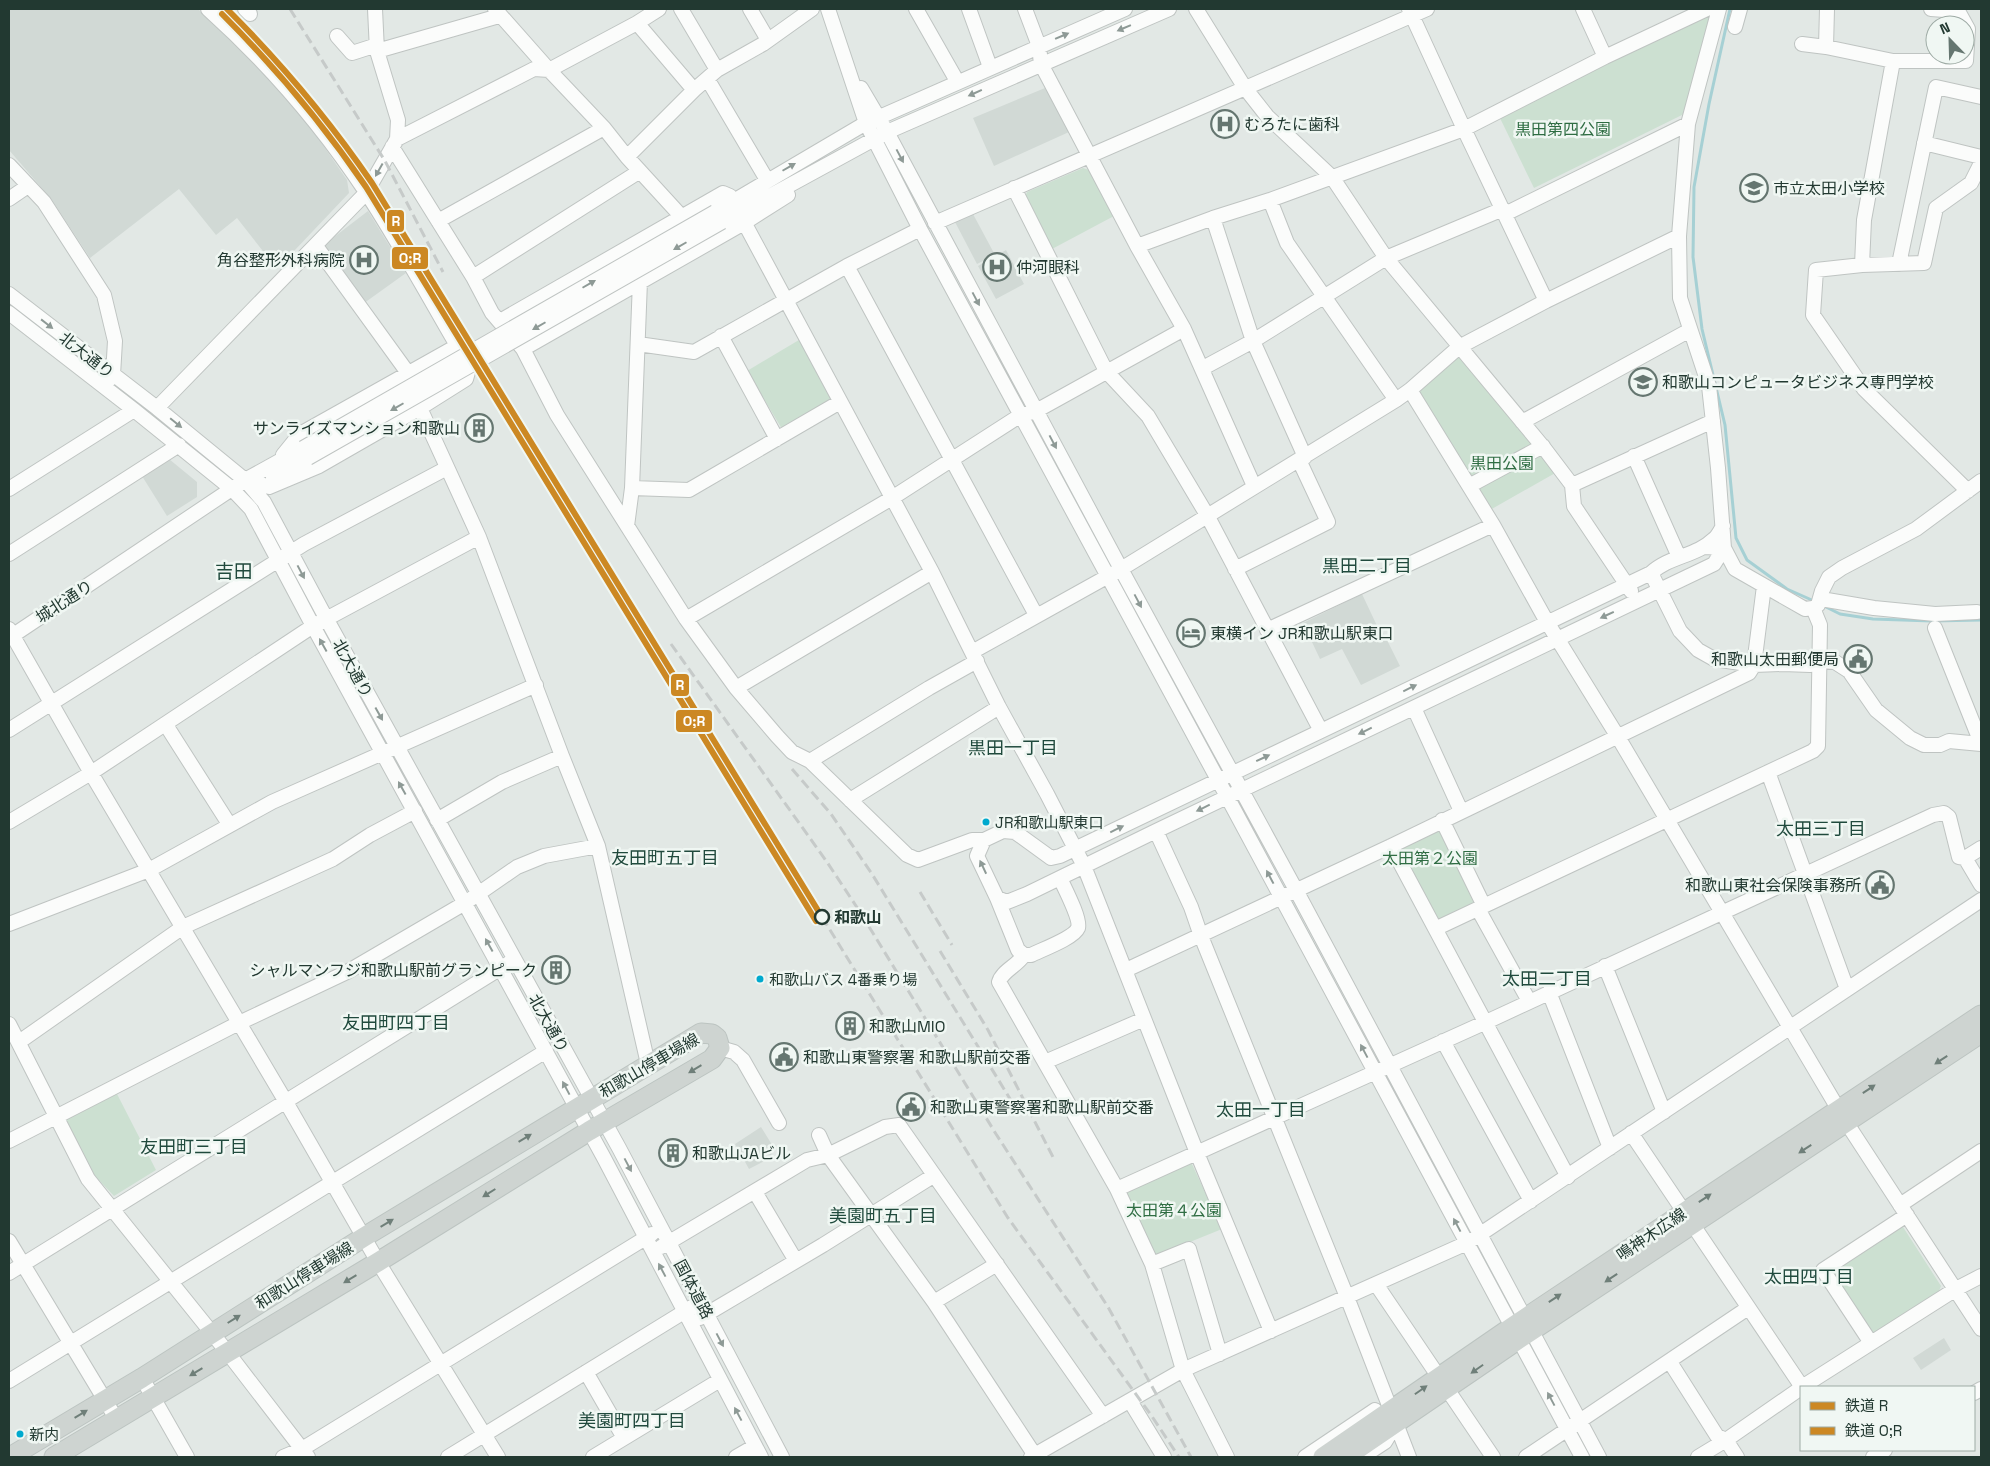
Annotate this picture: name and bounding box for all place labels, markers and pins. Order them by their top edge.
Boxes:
hospital icon: むろたに歯科 [1210,109,1240,139]
place label: むろたに歯科 [1244,114,1340,135]
school or university icon: 市立太田小学校 [1739,173,1769,203]
place label: 市立太田小学校 [1773,178,1885,199]
hospital icon: 角谷整形外科病院 [349,245,379,275]
place label: 角谷整形外科病院 [217,250,345,271]
hospital icon: 仲河眼科 [982,252,1012,282]
place label: 仲河眼科 [1016,257,1080,278]
school or university icon: 和歌山コンピュータビジネス専門学校 [1628,367,1658,397]
place label: 和歌山コンピュータビジネス専門学校 [1662,372,1934,393]
building icon: サンライズマンション和歌山 [464,413,494,443]
place label: サンライズマンション和歌山 [252,418,460,439]
hotel icon: 東横イン JR和歌山駅東口 [1176,618,1206,648]
place label: 東横イン JR和歌山駅東口 [1210,623,1394,644]
public building icon: 和歌山太田郵便局 [1843,644,1873,674]
place label: 和歌山太田郵便局 [1711,649,1839,670]
place label: JR和歌山駅東口 [995,813,1103,832]
marker: JR和歌山駅東口 [981,817,991,827]
public building icon: 和歌山東社会保険事務所 [1865,870,1895,900]
place label: 和歌山東社会保険事務所 [1685,875,1861,896]
place label: 和歌山 [834,907,882,928]
marker: 和歌山 [814,909,830,925]
building icon: シャルマンフジ和歌山駅前グランピーク [541,955,571,985]
place label: シャルマンフジ和歌山駅前グランピーク [249,960,537,981]
place label: 和歌山バス 4番乗り場 [769,970,917,989]
marker: 和歌山バス 4番乗り場 [755,974,765,984]
building icon: 和歌山MIO [835,1011,865,1041]
place label: 和歌山MIO [869,1016,945,1037]
public building icon: 和歌山東警察署 和歌山駅前交番 [769,1042,799,1072]
place label: 和歌山東警察署 和歌山駅前交番 [803,1047,1031,1068]
public building icon: 和歌山東警察署和歌山駅前交番 [896,1092,926,1122]
place label: 和歌山東警察署和歌山駅前交番 [930,1097,1154,1118]
building icon: 和歌山JAビル [658,1138,688,1168]
place label: 和歌山JAビル [692,1143,791,1164]
place label: 新内 [29,1425,59,1444]
marker: 新内 [15,1429,25,1439]

